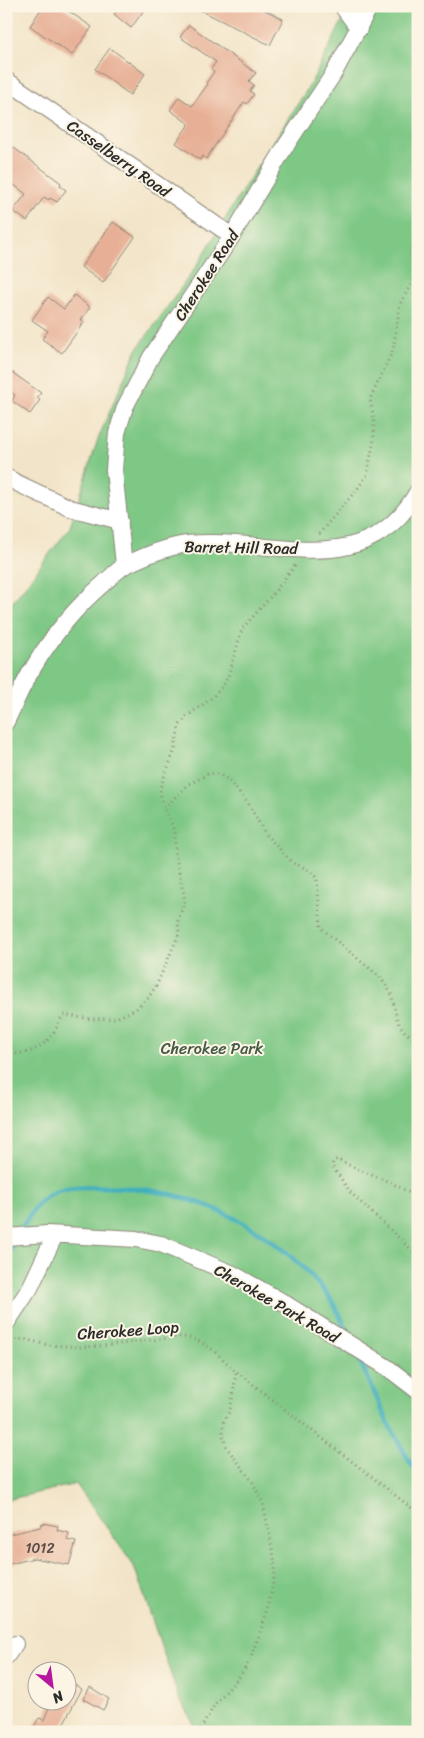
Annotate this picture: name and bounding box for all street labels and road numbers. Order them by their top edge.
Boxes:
street label: Casselberry Road [60,112,178,206]
street label: Cherokee Road [166,222,248,327]
street label: Barret Hill Road [184,532,300,563]
street label: Cherokee Park Road [208,1256,346,1352]
street label: Cherokee Loop [76,1312,180,1349]

